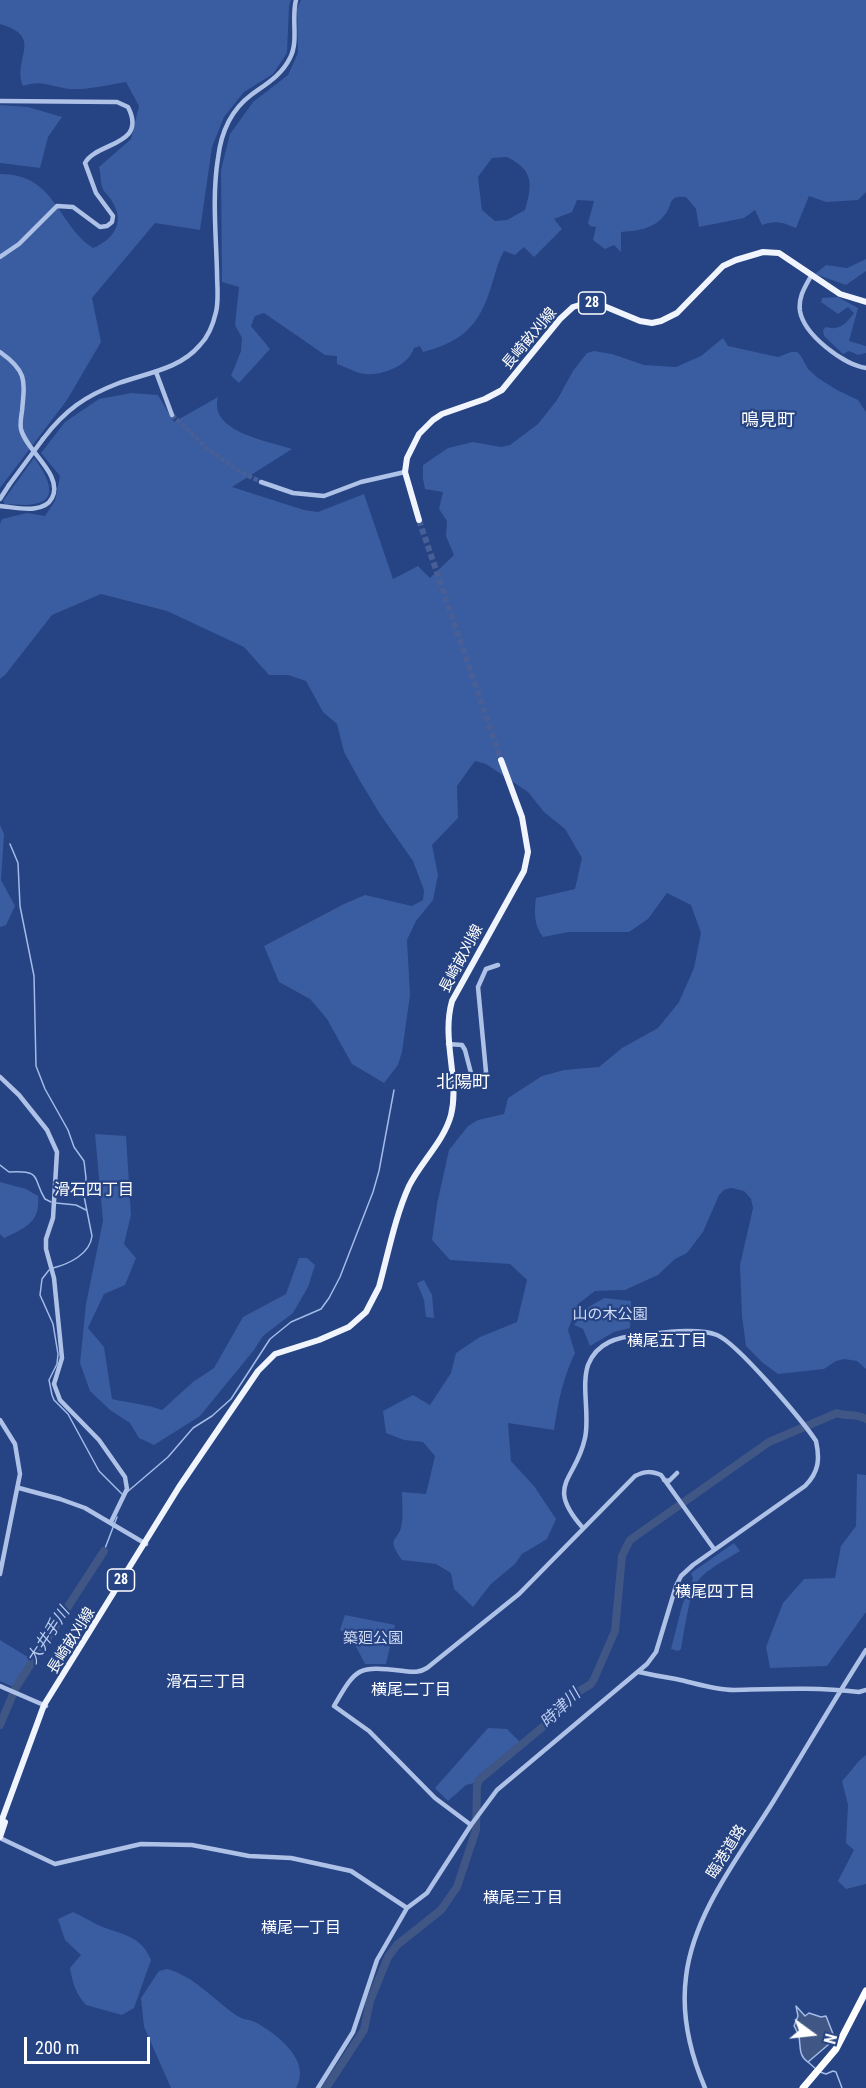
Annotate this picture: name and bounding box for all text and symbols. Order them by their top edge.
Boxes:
road number: 28 [578,292,606,314]
street label: 長崎畝刈線 [499,304,561,374]
district label: 鳴見町 [741,410,795,432]
street label: 長崎畝刈線 [436,922,488,996]
district label: 北陽町 [436,1072,490,1094]
district label: 滑石四丁目 [54,1181,134,1201]
park label: 山の木公園 [573,1306,647,1324]
district label: 横尾五丁目 [627,1332,707,1352]
road number: 28 [108,1569,134,1591]
district label: 横尾四丁目 [675,1583,755,1603]
water label: 大井手川 [24,1604,74,1668]
street label: 長崎畝刈線 [44,1604,100,1678]
park label: 築廻公園 [343,1630,403,1648]
district label: 滑石三丁目 [166,1673,246,1693]
district label: 横尾二丁目 [371,1681,451,1701]
water label: 時津川 [537,1685,585,1733]
street label: 臨港道路 [703,1822,751,1882]
district label: 横尾三丁目 [483,1889,563,1909]
district label: 横尾一丁目 [261,1919,341,1939]
north arrow [782,2004,842,2064]
scale bar [27,2025,153,2063]
text: N [819,2032,840,2046]
text: 200 m [35,2037,79,2058]

